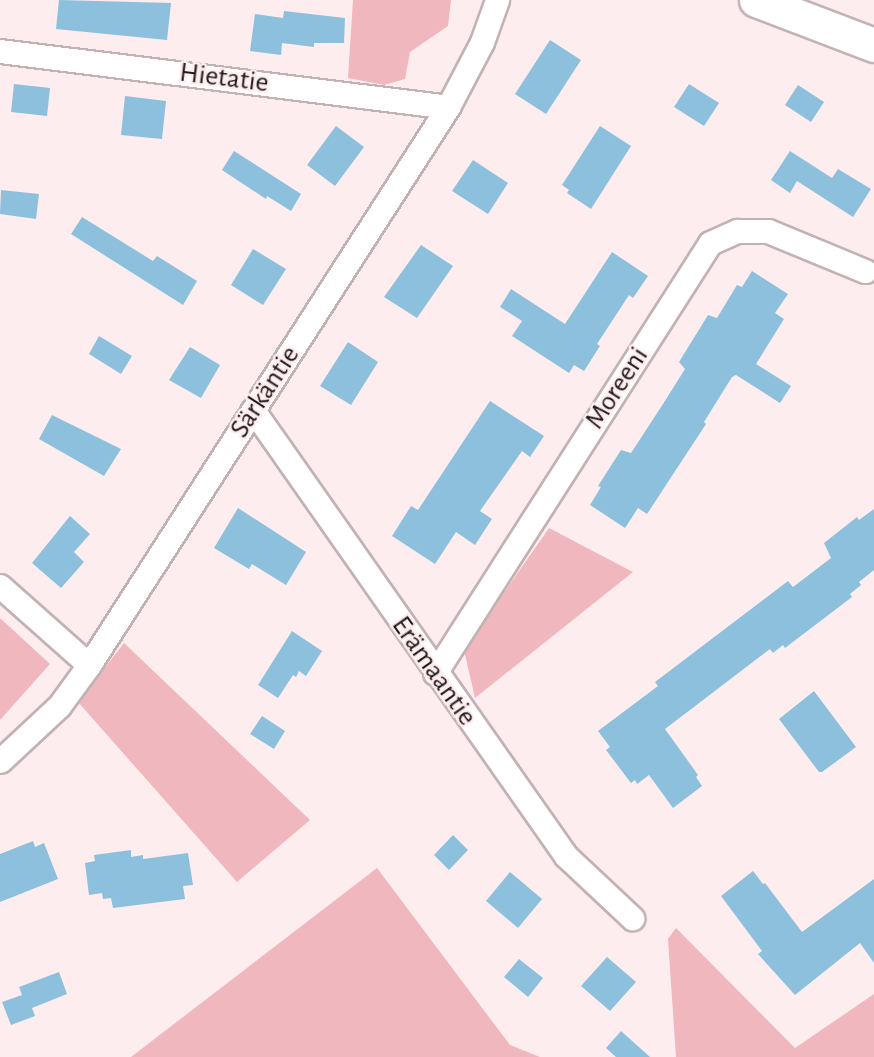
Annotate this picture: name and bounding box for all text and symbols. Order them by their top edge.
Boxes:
street label: Hietatie [178,56,270,100]
street label: Särkäntie [223,340,307,444]
street label: Moreeni [578,341,656,435]
street label: Erämaantie [384,610,484,732]

